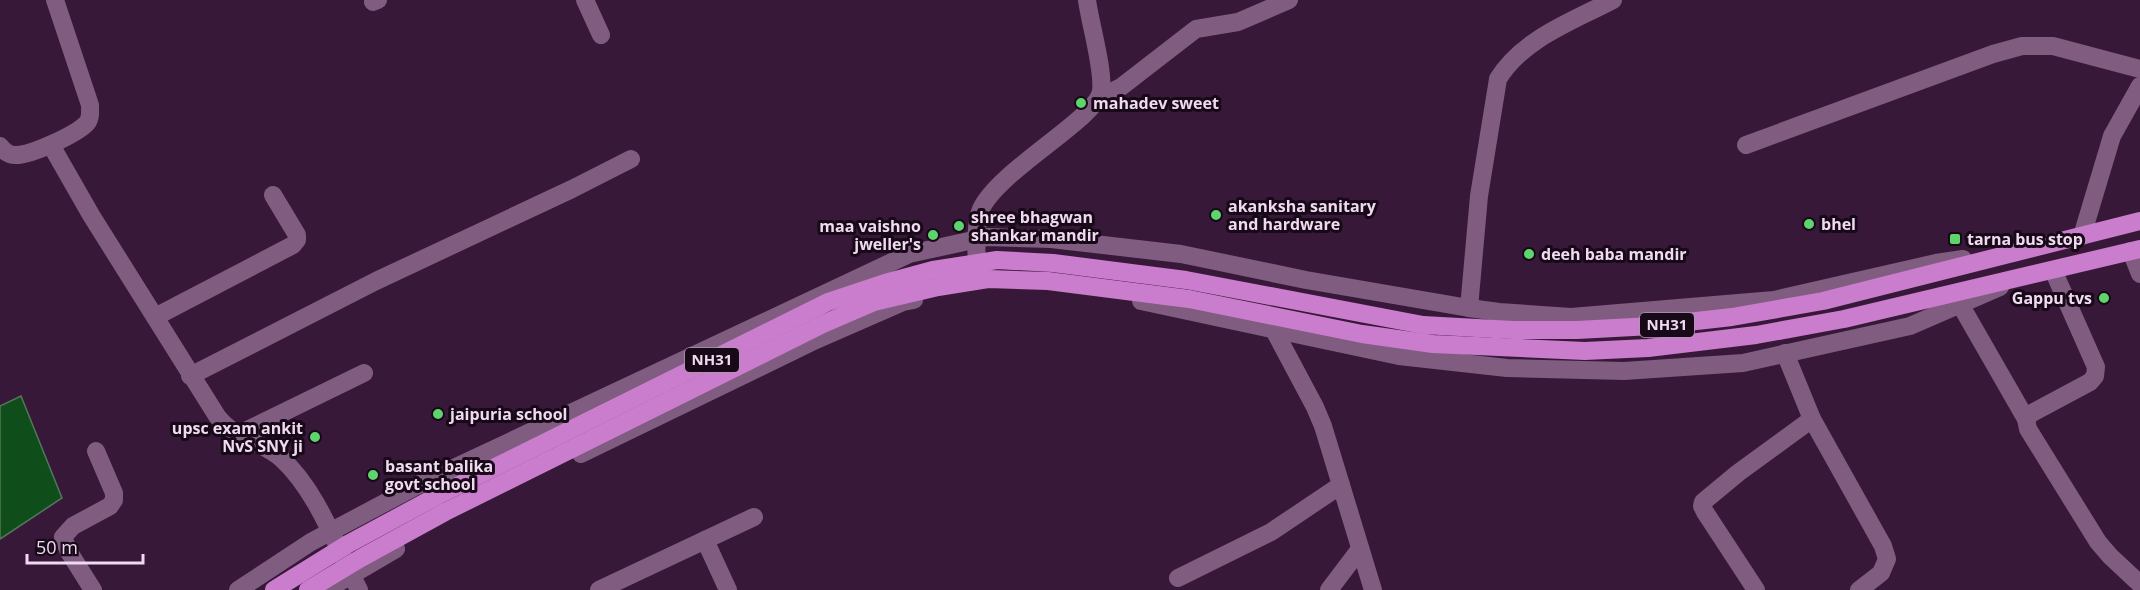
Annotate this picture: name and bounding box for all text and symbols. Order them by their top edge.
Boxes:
place label: mahadev sweet [1093,92,1219,114]
marker: mahadev sweet [1074,96,1088,110]
place label: akanksha sanitary and hardware [1228,195,1377,235]
place label: shree bhagwan shankar mandir [971,206,1099,246]
marker: akanksha sanitary and hardware [1209,208,1223,222]
place label: bhel [1821,213,1856,235]
place label: maa vaishno jweller's [819,215,921,255]
marker: bhel [1802,217,1816,231]
marker: shree bhagwan shankar mandir [952,219,966,233]
marker: maa vaishno jweller's [926,228,940,242]
place label: tarna bus stop [1967,228,2083,250]
marker: tarna bus stop [1948,232,1962,246]
place label: deeh baba mandir [1541,243,1687,265]
marker: deeh baba mandir [1522,247,1536,261]
place label: Gappu tvs [2012,287,2092,309]
marker: Gappu tvs [2097,291,2111,305]
road number: NH31 [1640,313,1694,337]
road number: NH31 [685,348,739,372]
place label: jaipuria school [448,403,567,425]
marker: jaipuria school [431,407,445,421]
place label: upsc exam ankit NvS SNY ji [172,417,303,457]
marker: upsc exam ankit NvS SNY ji [308,430,322,444]
place label: basant balika govt school [385,455,493,495]
marker: basant balika govt school [366,468,380,482]
scale bar [27,527,142,565]
text: 50 m [36,535,78,559]

